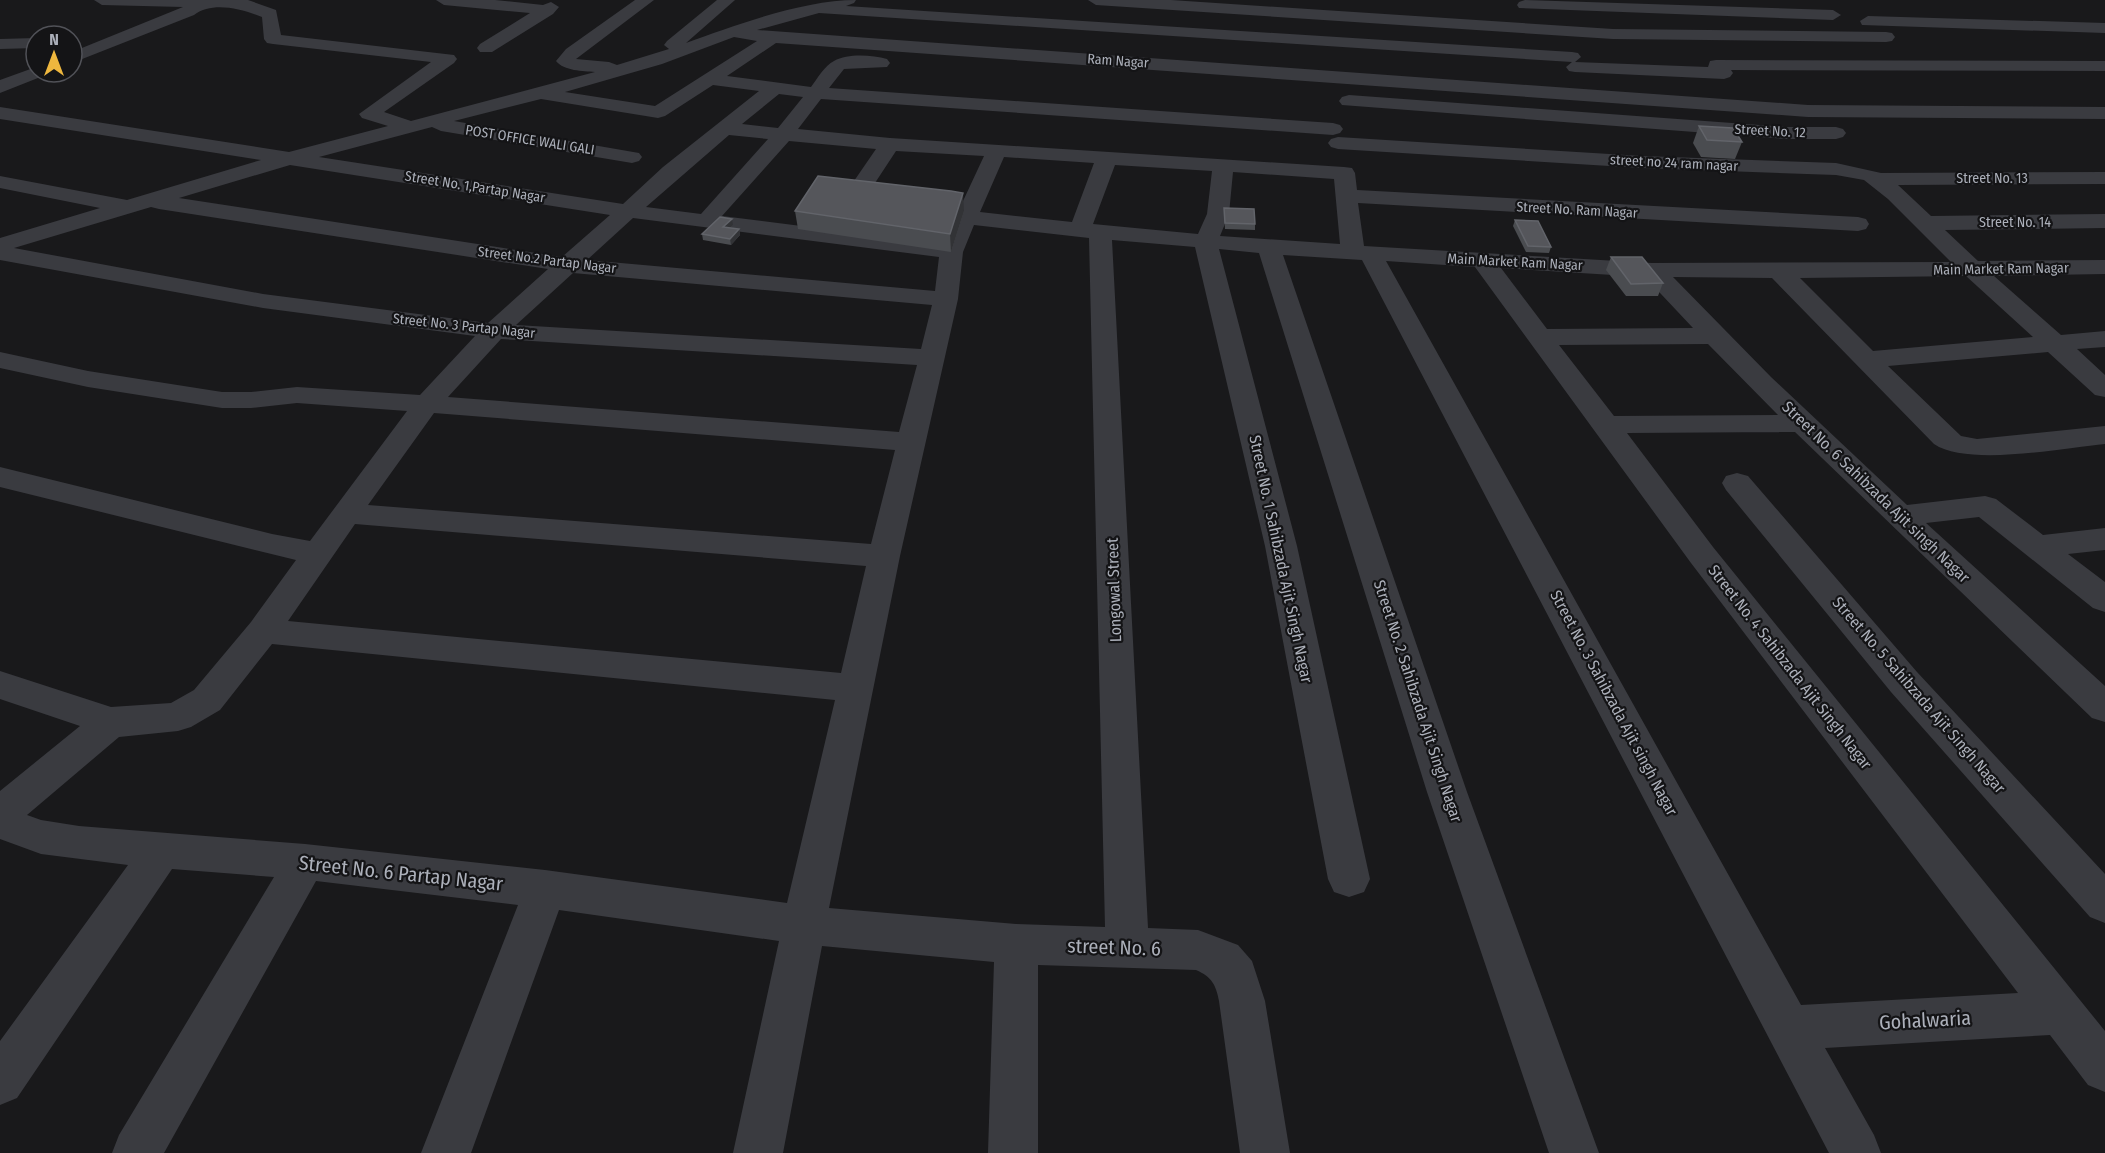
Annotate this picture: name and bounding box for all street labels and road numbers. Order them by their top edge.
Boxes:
street label: Ram Nagar [1087,50,1149,72]
street label: POST OFFICE WALI GALI [464,121,596,159]
street label: Street No. 12 [1734,121,1806,141]
street label: street no 24 ram nagar [1610,151,1739,175]
street label: Street No. 1,Partap Nagar [404,168,546,207]
street label: Street No. 13 [1956,170,2028,187]
street label: Street No. Ram Nagar [1516,198,1638,222]
street label: Street No. 14 [1979,214,2051,231]
street label: Street No.2 Partap Nagar [477,243,617,277]
street label: Main Market Ram Nagar [1447,250,1583,274]
street label: Main Market Ram Nagar [1933,259,2069,279]
street label: Street No. 3 Partap Nagar [392,310,536,342]
street label: Street No. 6 Sahibzada Ajit singh Nagar [1778,397,1974,587]
street label: Street No. 1 Sahibzada Ajit Singh Nagar [1245,433,1317,685]
street label: Longowal Street [1103,537,1125,643]
street label: Street No. 4 Sahibzada Ajit Singh Nagar [1704,561,1876,773]
street label: Street No. 2 Sahibzada Ajit Singh Nagar [1370,578,1466,825]
street label: Street No. 3 Sahibzada Ajit singh Nagar [1546,587,1682,819]
street label: Street No. 5 Sahibzada Ajit Singh Nagar [1829,593,2010,797]
street label: Street No. 6 Partap Nagar [298,850,504,896]
street label: street No. 6 [1067,933,1161,961]
street label: Gohalwaria [1878,1006,1972,1034]

